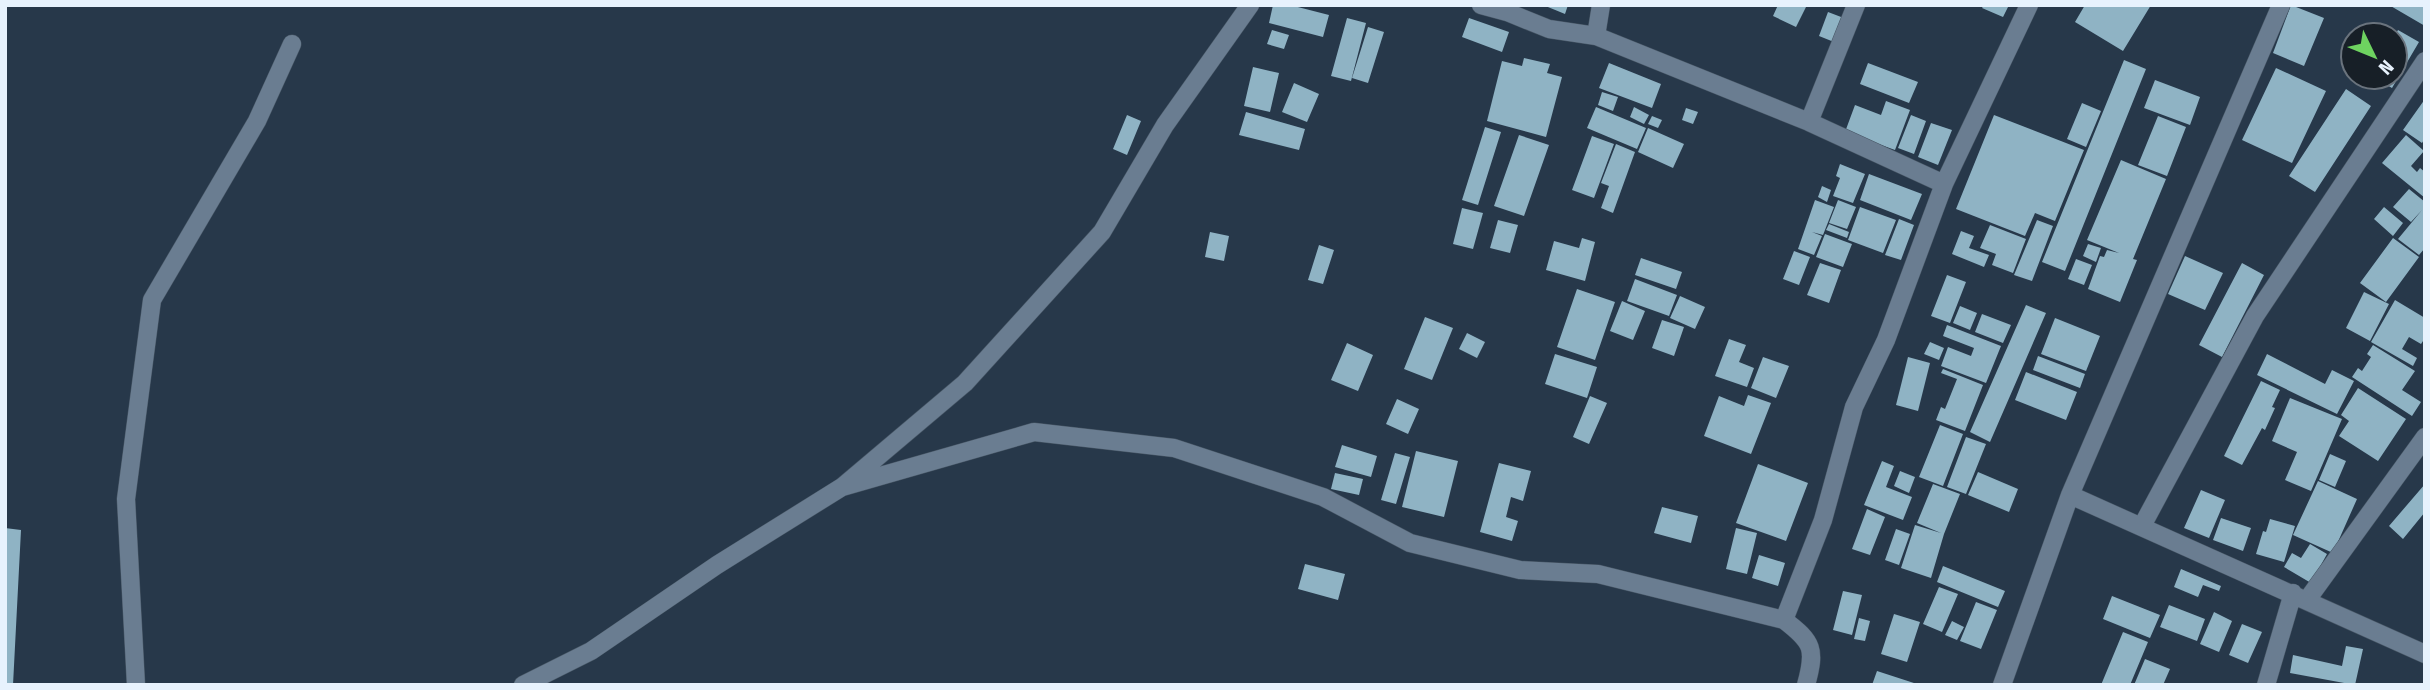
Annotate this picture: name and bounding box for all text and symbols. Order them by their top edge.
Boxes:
north arrow [2339,21,2409,91]
text: N [2374,55,2398,79]

